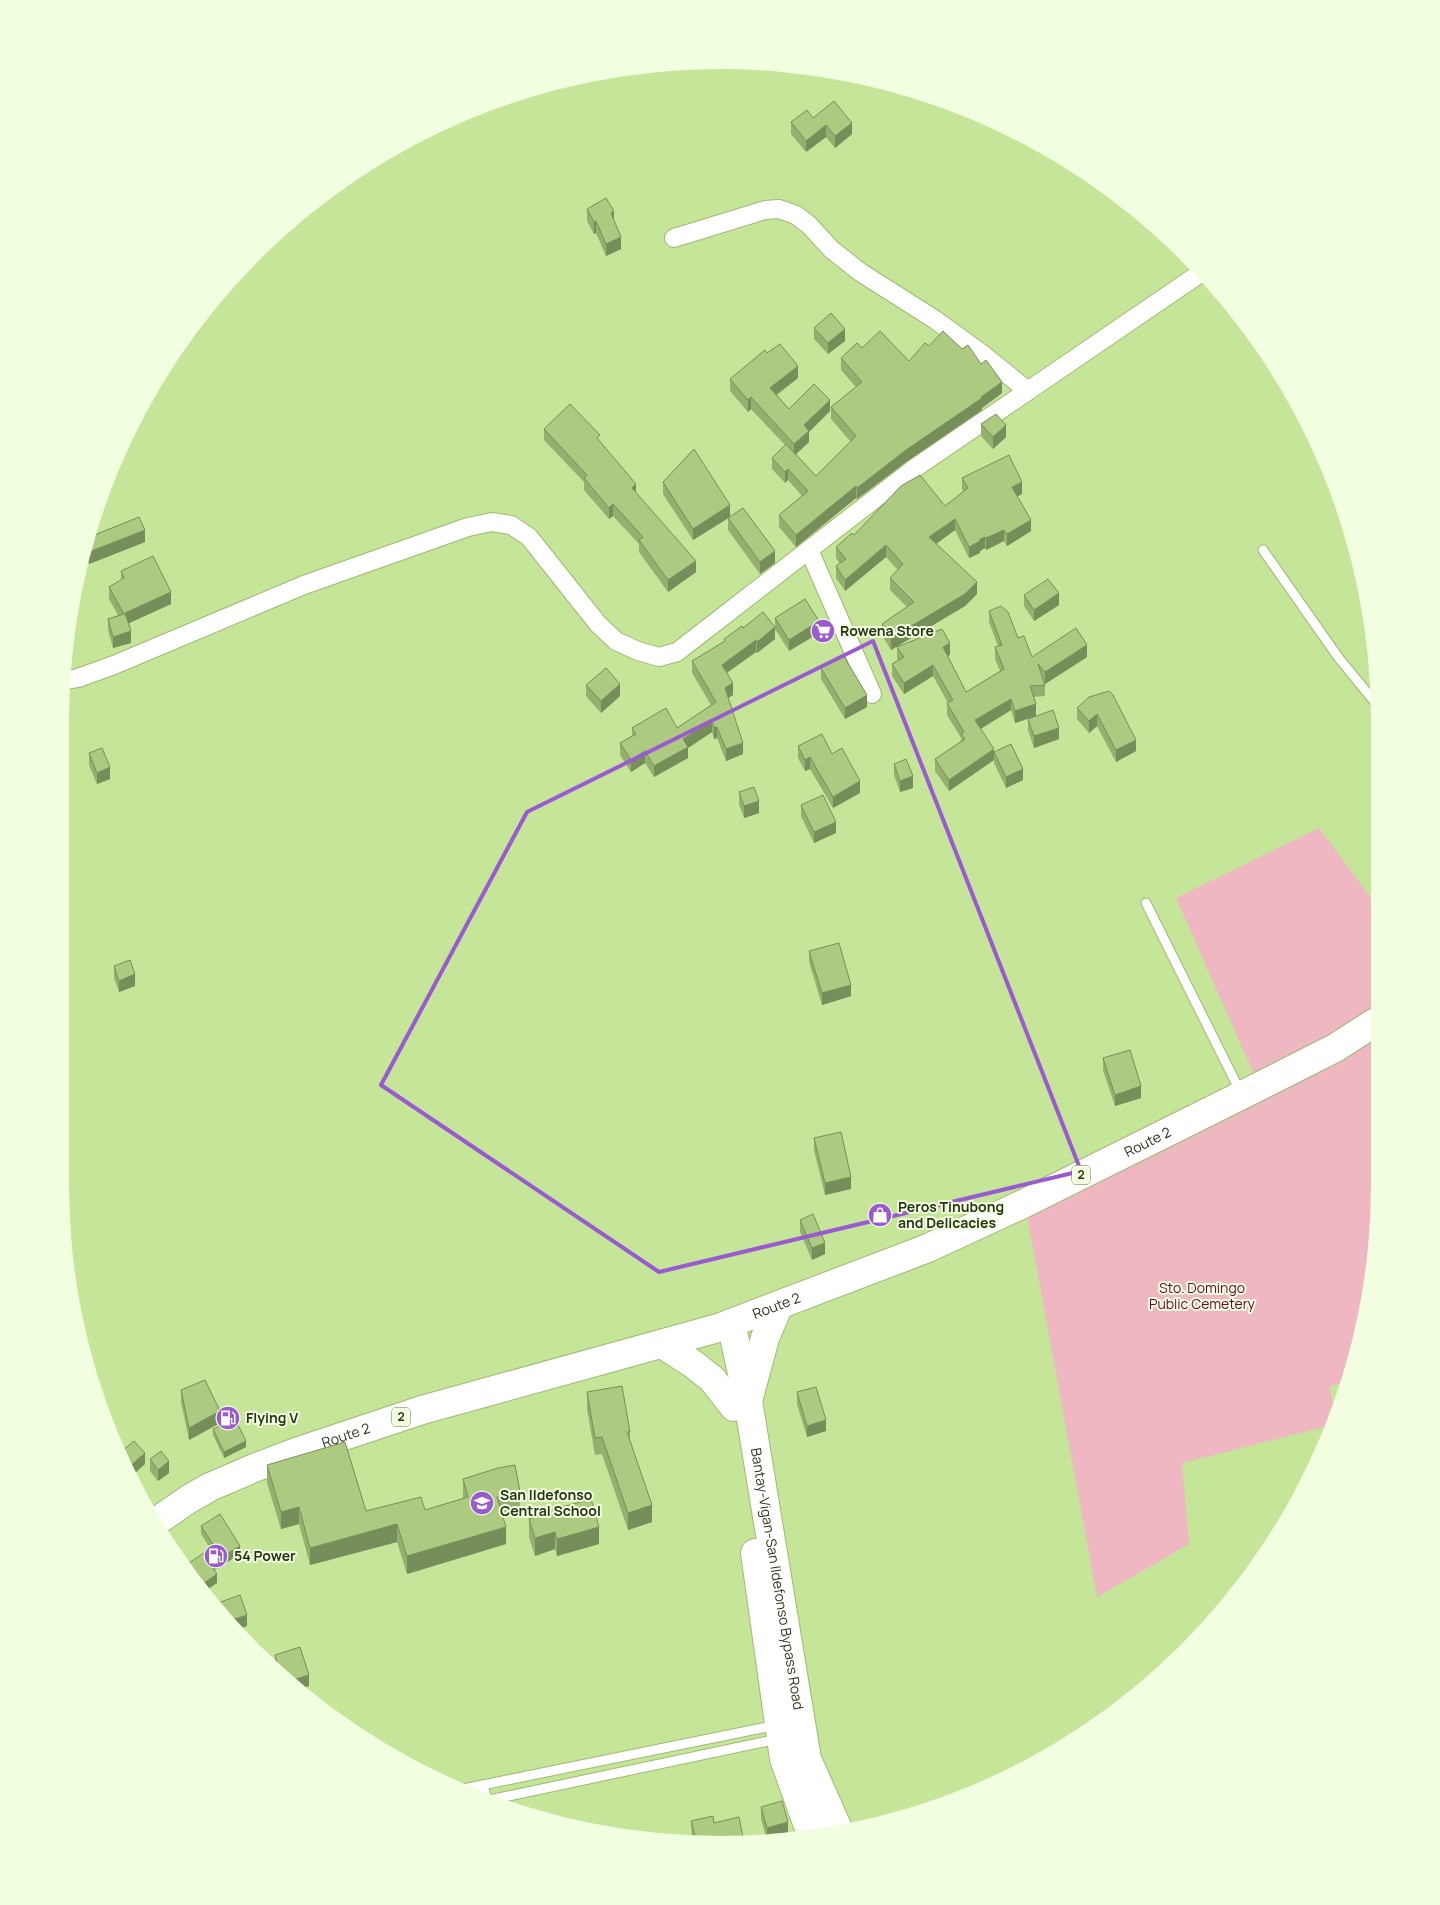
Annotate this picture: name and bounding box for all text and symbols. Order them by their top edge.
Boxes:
supermarket icon: Rowena Store [810,618,836,644]
place label: Rowena Store [840,621,934,640]
street label: Route 2 [1121,1122,1174,1161]
road number: 2 [1072,1166,1090,1184]
place label: Peros Tinubong and Delicacies [898,1197,1004,1232]
shop icon: Peros Tinubong and Delicacies [867,1202,893,1228]
park label: Sto. Domingo Public Cemetery [1149,1278,1256,1313]
street label: Route 2 [750,1288,803,1323]
fuel station icon: Flying V [215,1405,241,1431]
place label: Flying V [246,1408,298,1427]
road number: 2 [392,1408,410,1426]
street label: Route 2 [319,1418,372,1452]
street label: Bantay-Vigan-San Ildefonso Bypass Road [747,1446,809,1711]
place label: San Ildefonso Central School [500,1485,601,1520]
school or university icon: San Ildefonso Central School [469,1490,495,1516]
fuel station icon: 54 Power [203,1543,229,1569]
place label: 54 Power [234,1546,296,1565]

